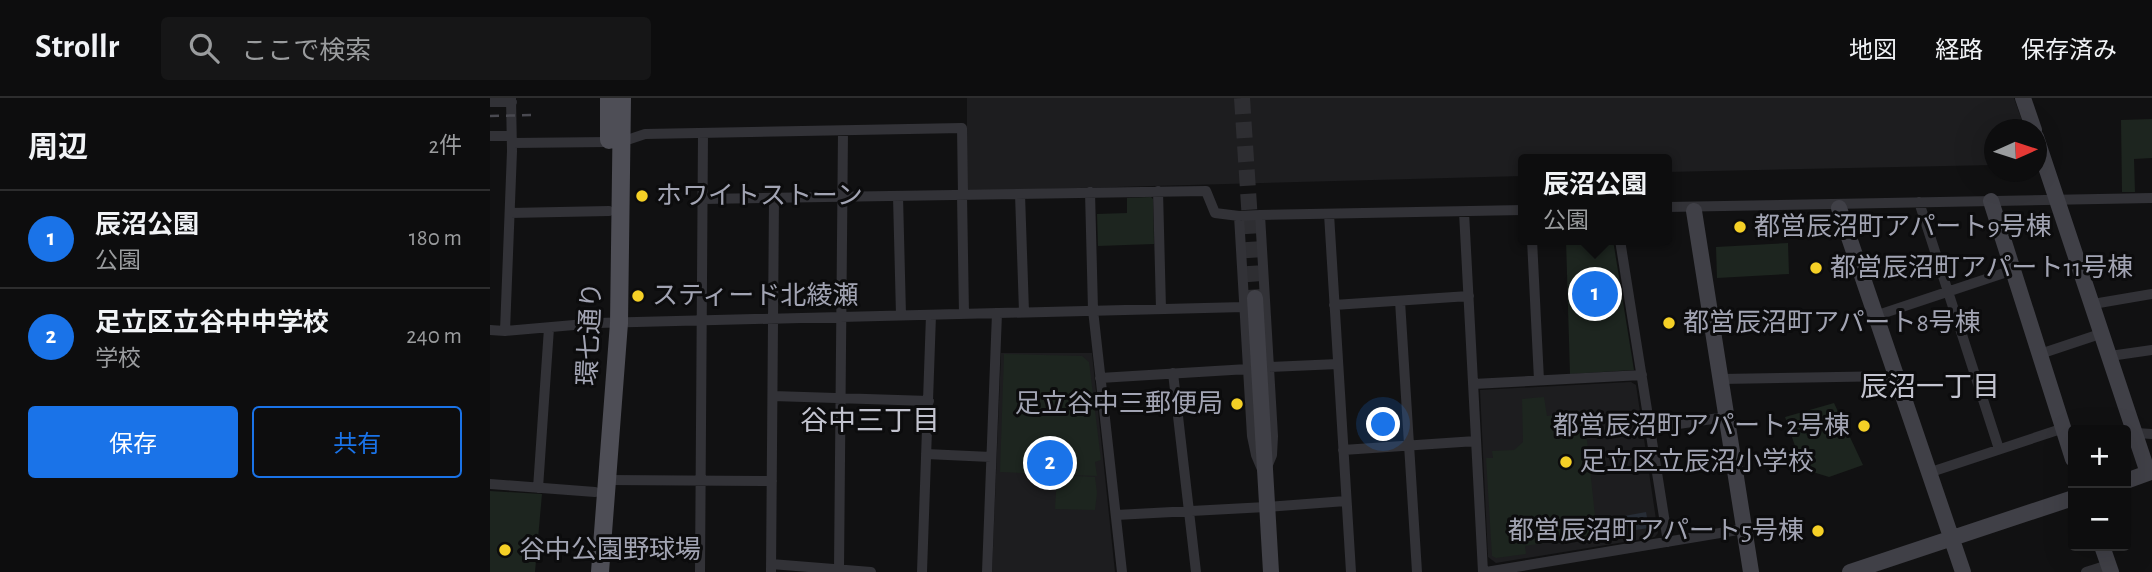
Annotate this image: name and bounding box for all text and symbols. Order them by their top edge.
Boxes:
search box [161,17,651,80]
icon: search [185,29,223,67]
text: Strollr [35,31,119,64]
text: ここで検索 [241,38,371,64]
text: 地図 [1849,39,1897,63]
text: 経路 [1935,39,1983,63]
text: 保存済み [2021,39,2117,63]
north arrow [1984,119,2047,182]
text: 周辺 [28,133,88,163]
text: 2件 [429,135,462,158]
popup [1518,154,1672,245]
text: 辰沼公園 [1543,172,1647,198]
place label: ホワイトストーン [656,183,863,209]
marker: ホワイトストーン [634,188,650,204]
text: 公園 [1543,210,1589,233]
text: 辰沼公園 [95,212,199,238]
place label: 都営辰沼町アパート9号棟 [1754,213,2052,240]
marker: 都営辰沼町アパート9号棟 [1732,219,1748,235]
text: 1 [47,227,55,250]
text: 180 m [409,227,462,250]
text: 公園 [95,250,141,273]
place label: 都営辰沼町アパート11号棟 [1830,254,2133,281]
marker: 都営辰沼町アパート11号棟 [1808,260,1824,276]
pin: 1 [1572,268,1618,320]
street label: 環七通り [573,281,606,387]
place label: スティード北綾瀬 [652,282,858,309]
marker: スティード北綾瀬 [630,288,646,304]
place label: 都営辰沼町アパート8号棟 [1683,309,1981,336]
text: 足立区立谷中中学校 [95,310,329,336]
marker: 都営辰沼町アパート8号棟 [1661,315,1677,331]
text: 2 [46,325,56,348]
text: 240 m [406,325,462,348]
text: 学校 [95,348,141,371]
district label: 辰沼一丁目 [1860,372,2000,402]
place label: 足立谷中三郵便局 [1015,389,1223,417]
marker: 足立谷中三郵便局 [1229,396,1245,412]
button: 保存 [28,406,238,478]
button: 共有 [252,406,462,478]
district label: 谷中三丁目 [800,406,940,436]
your location [1366,407,1400,441]
place label: 都営辰沼町アパート2号棟 [1553,412,1850,439]
marker: 都営辰沼町アパート2号棟 [1856,418,1872,434]
map controls [2068,425,2131,551]
button: + [2068,425,2131,488]
pin: 2 [1027,437,1073,489]
place label: 足立区立辰沼小学校 [1580,447,1814,475]
marker: 足立区立辰沼小学校 [1558,454,1574,470]
button: − [2068,488,2131,551]
place label: 都営辰沼町アパート5号棟 [1508,517,1804,544]
marker: 都営辰沼町アパート5号棟 [1810,523,1826,539]
place label: 谷中公園野球場 [519,536,701,563]
marker: 谷中公園野球場 [497,542,513,558]

